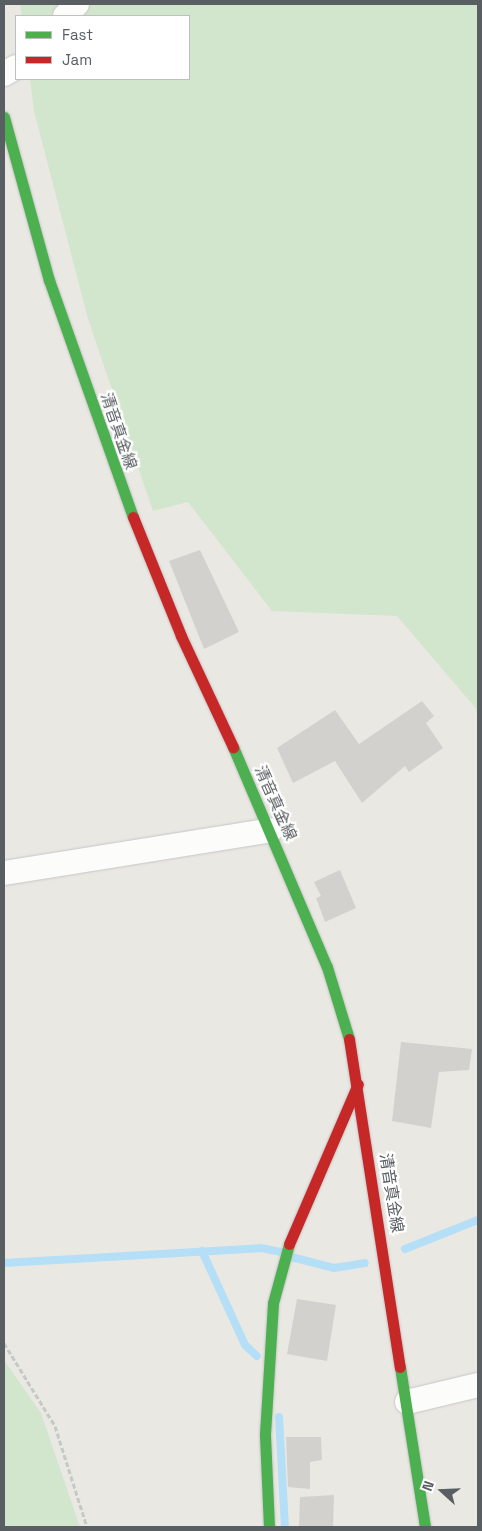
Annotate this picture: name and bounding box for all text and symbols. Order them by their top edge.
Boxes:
legend [15,15,190,80]
text: Fast [62,25,93,44]
text: Jam [62,50,92,69]
street label: 清音真金線 [96,390,140,472]
street label: 清音真金線 [250,763,300,843]
street label: 清音真金線 [375,1152,407,1234]
north arrow [417,1466,467,1516]
text: N [418,1478,438,1493]

